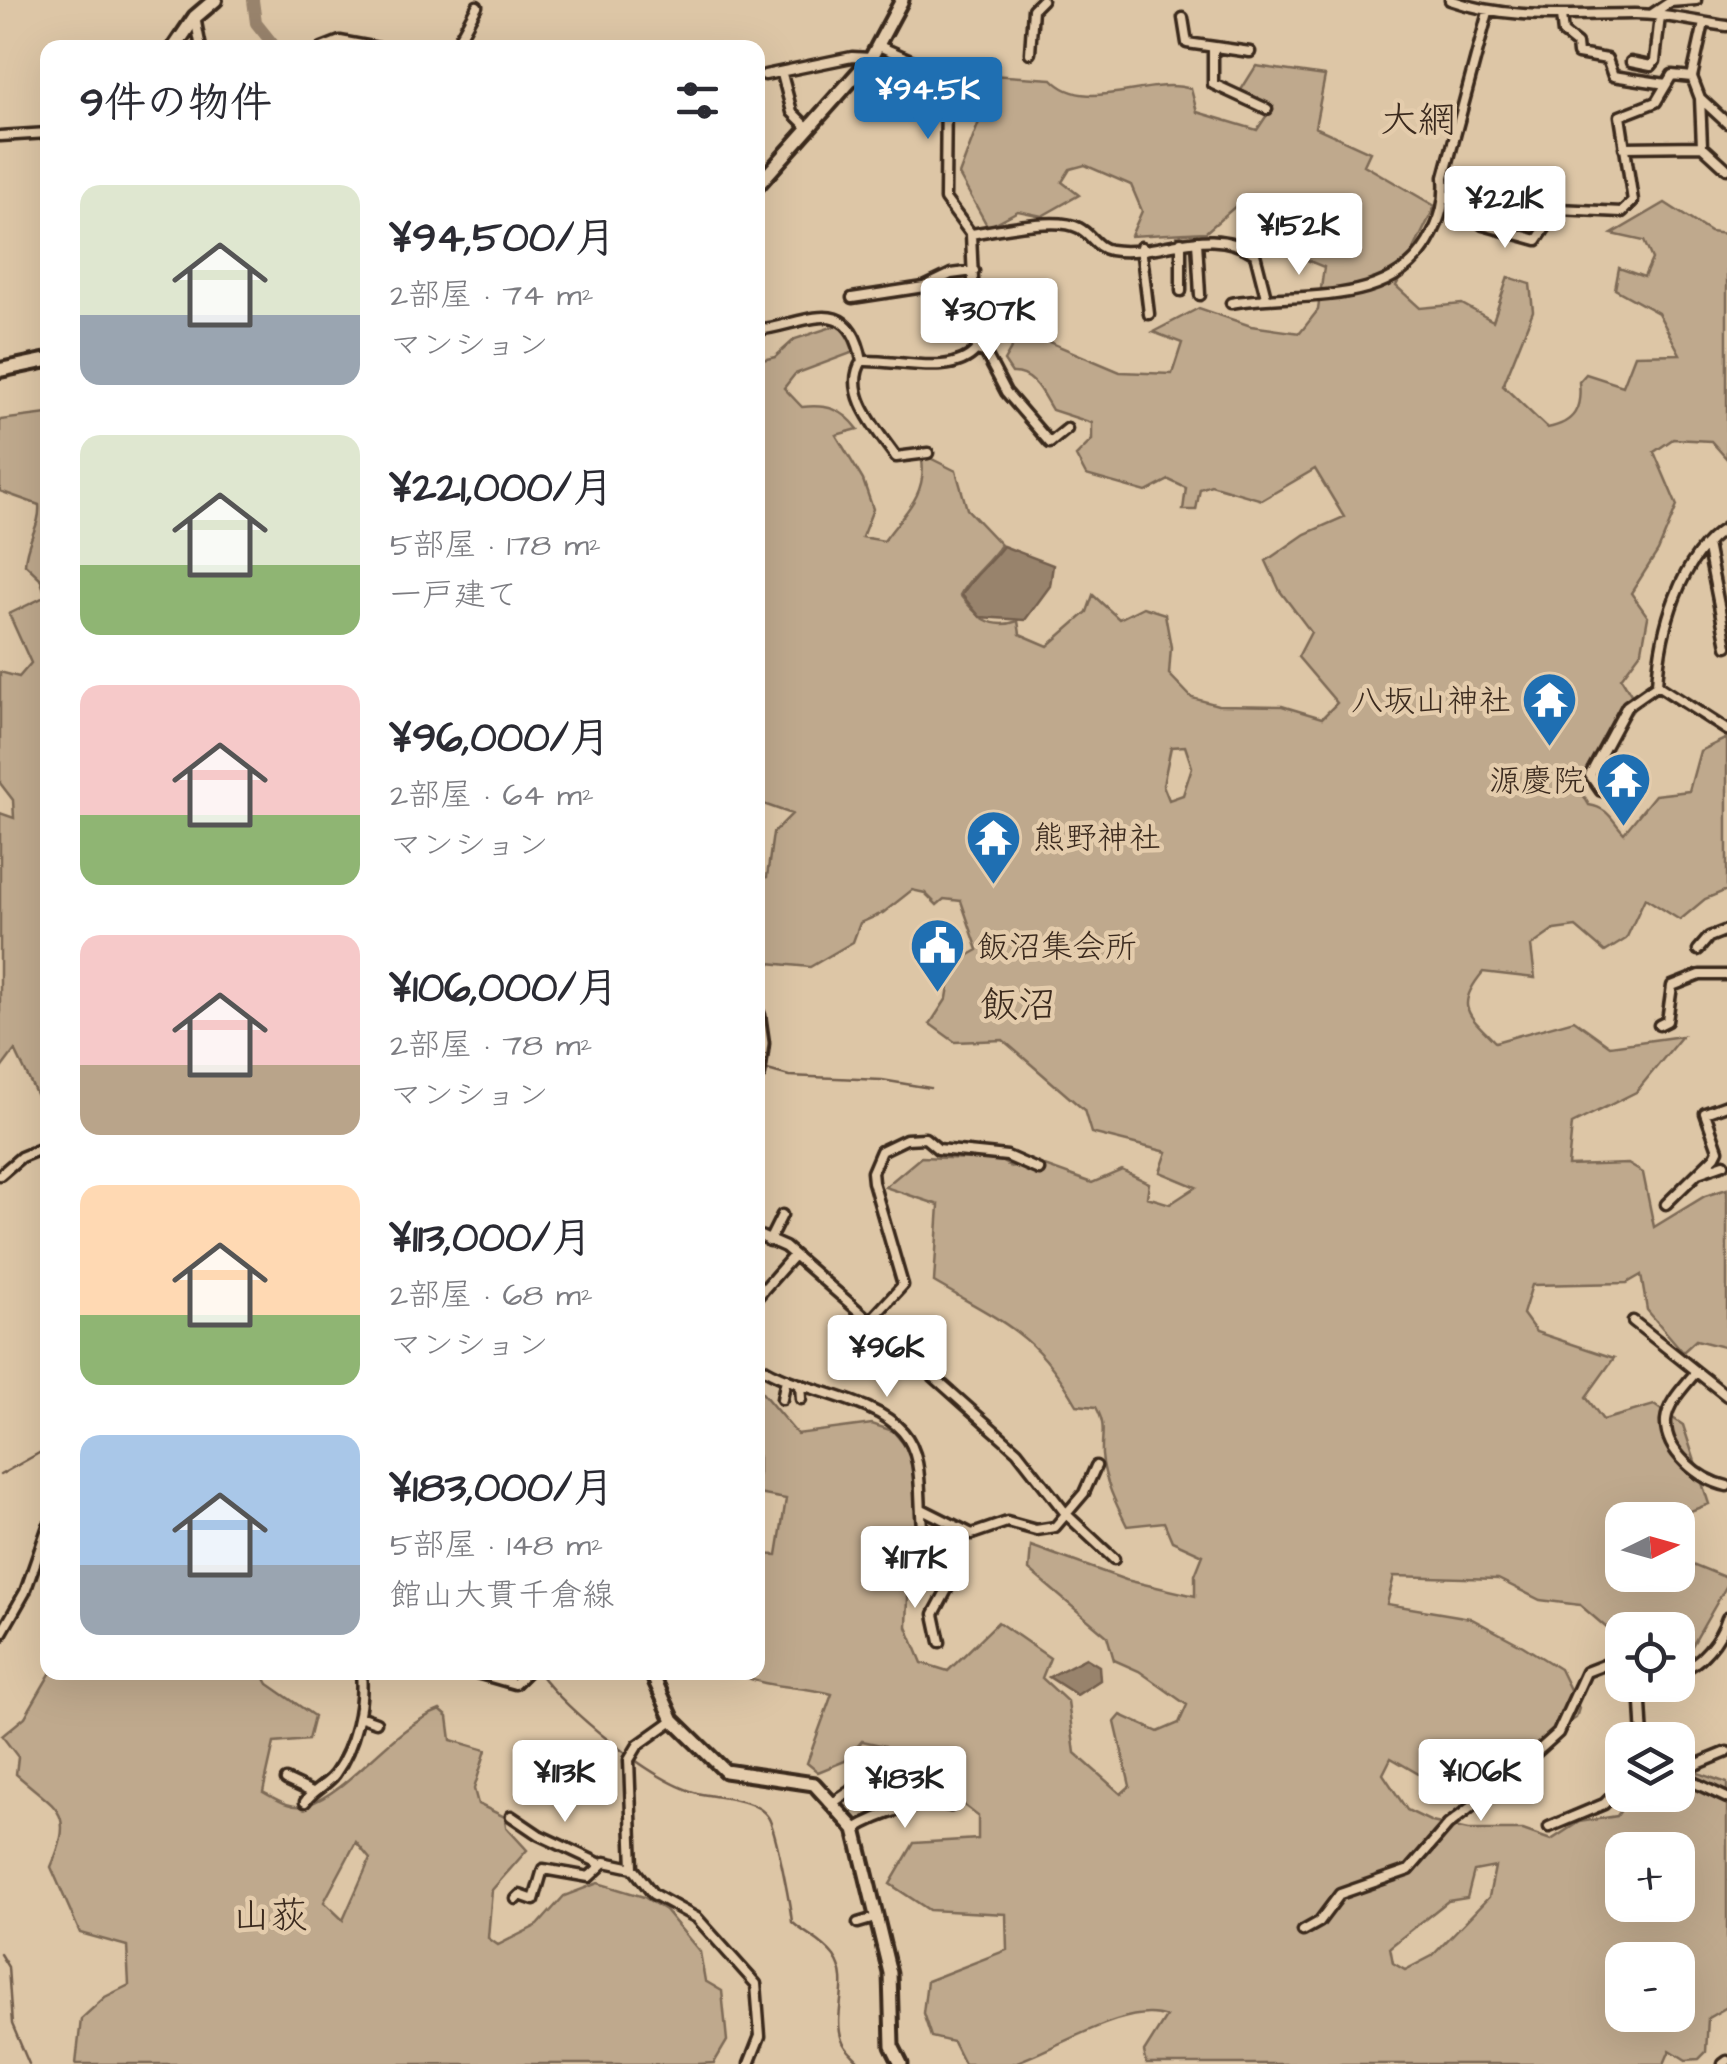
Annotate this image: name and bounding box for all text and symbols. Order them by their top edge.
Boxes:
pin: ¥94.5K [847,57,1009,142]
text: ¥94.5K [876,67,980,112]
icon: filters [670,73,725,128]
text: 9件の物件 [80,75,272,133]
district label: 大網 [1380,95,1456,147]
pin: ¥221K [1435,166,1575,251]
text: ¥221K [1466,176,1544,221]
pin: ¥152K [1229,193,1369,278]
text: ¥152K [1258,203,1340,248]
text: ¥94,500/月 [390,210,616,268]
icon: home [160,225,280,345]
text: 2部屋 · 74 m² [390,273,594,318]
pin: ¥307K [919,278,1059,363]
text: ¥307K [943,288,1035,333]
text: マンション [390,323,549,368]
text: ¥221,000/月 [390,460,614,518]
icon: home [160,475,280,595]
text: 5部屋 · 178 m² [390,523,601,568]
text: 一戸建て [390,573,518,618]
temple icon: 八坂山神社 [1520,670,1580,749]
place label: 八坂山神社 [1351,679,1511,724]
text: ¥96,000/月 [390,710,611,768]
icon: home [160,725,280,845]
temple icon: 源慶院 [1594,750,1654,829]
place label: 源慶院 [1489,759,1585,804]
text: 2部屋 · 64 m² [390,773,594,818]
temple icon: 熊野神社 [964,807,1024,886]
place label: 熊野神社 [1033,816,1161,861]
text: マンション [390,823,549,868]
public building icon: 飯沼集会所 [908,916,968,995]
place label: 飯沼集会所 [977,925,1137,970]
text: ¥106,000/月 [390,960,619,1018]
icon: home [160,975,280,1095]
district label: 飯沼 [980,980,1056,1032]
text: 2部屋 · 78 m² [390,1023,593,1068]
text: マンション [390,1073,549,1118]
text: ¥113,000/月 [390,1210,593,1268]
icon: home [160,1225,280,1345]
text: 2部屋 · 68 m² [390,1273,593,1318]
pin: ¥96K [828,1315,946,1400]
text: マンション [390,1323,549,1368]
text: ¥96K [850,1325,924,1370]
text: ¥183,000/月 [390,1460,614,1518]
icon: home [160,1475,280,1595]
north arrow [1605,1502,1695,1592]
map controls [1605,1502,1695,2032]
text: 5部屋 · 148 m² [390,1523,603,1568]
pin: ¥117K [845,1526,985,1611]
text: ¥117K [883,1536,947,1581]
text: 館山大貫千倉線 [390,1573,614,1618]
button: locate [1605,1612,1695,1702]
button: layers [1605,1722,1695,1812]
pin: ¥106K [1411,1739,1551,1824]
pin: ¥113K [495,1740,635,1825]
pin: ¥183K [835,1746,975,1831]
text: ¥106K [1441,1749,1521,1794]
text: ¥113K [535,1750,595,1795]
text: ¥183K [866,1756,944,1801]
button: + [1605,1832,1695,1922]
district label: 山荻 [232,1891,308,1943]
button: − [1605,1942,1695,2032]

